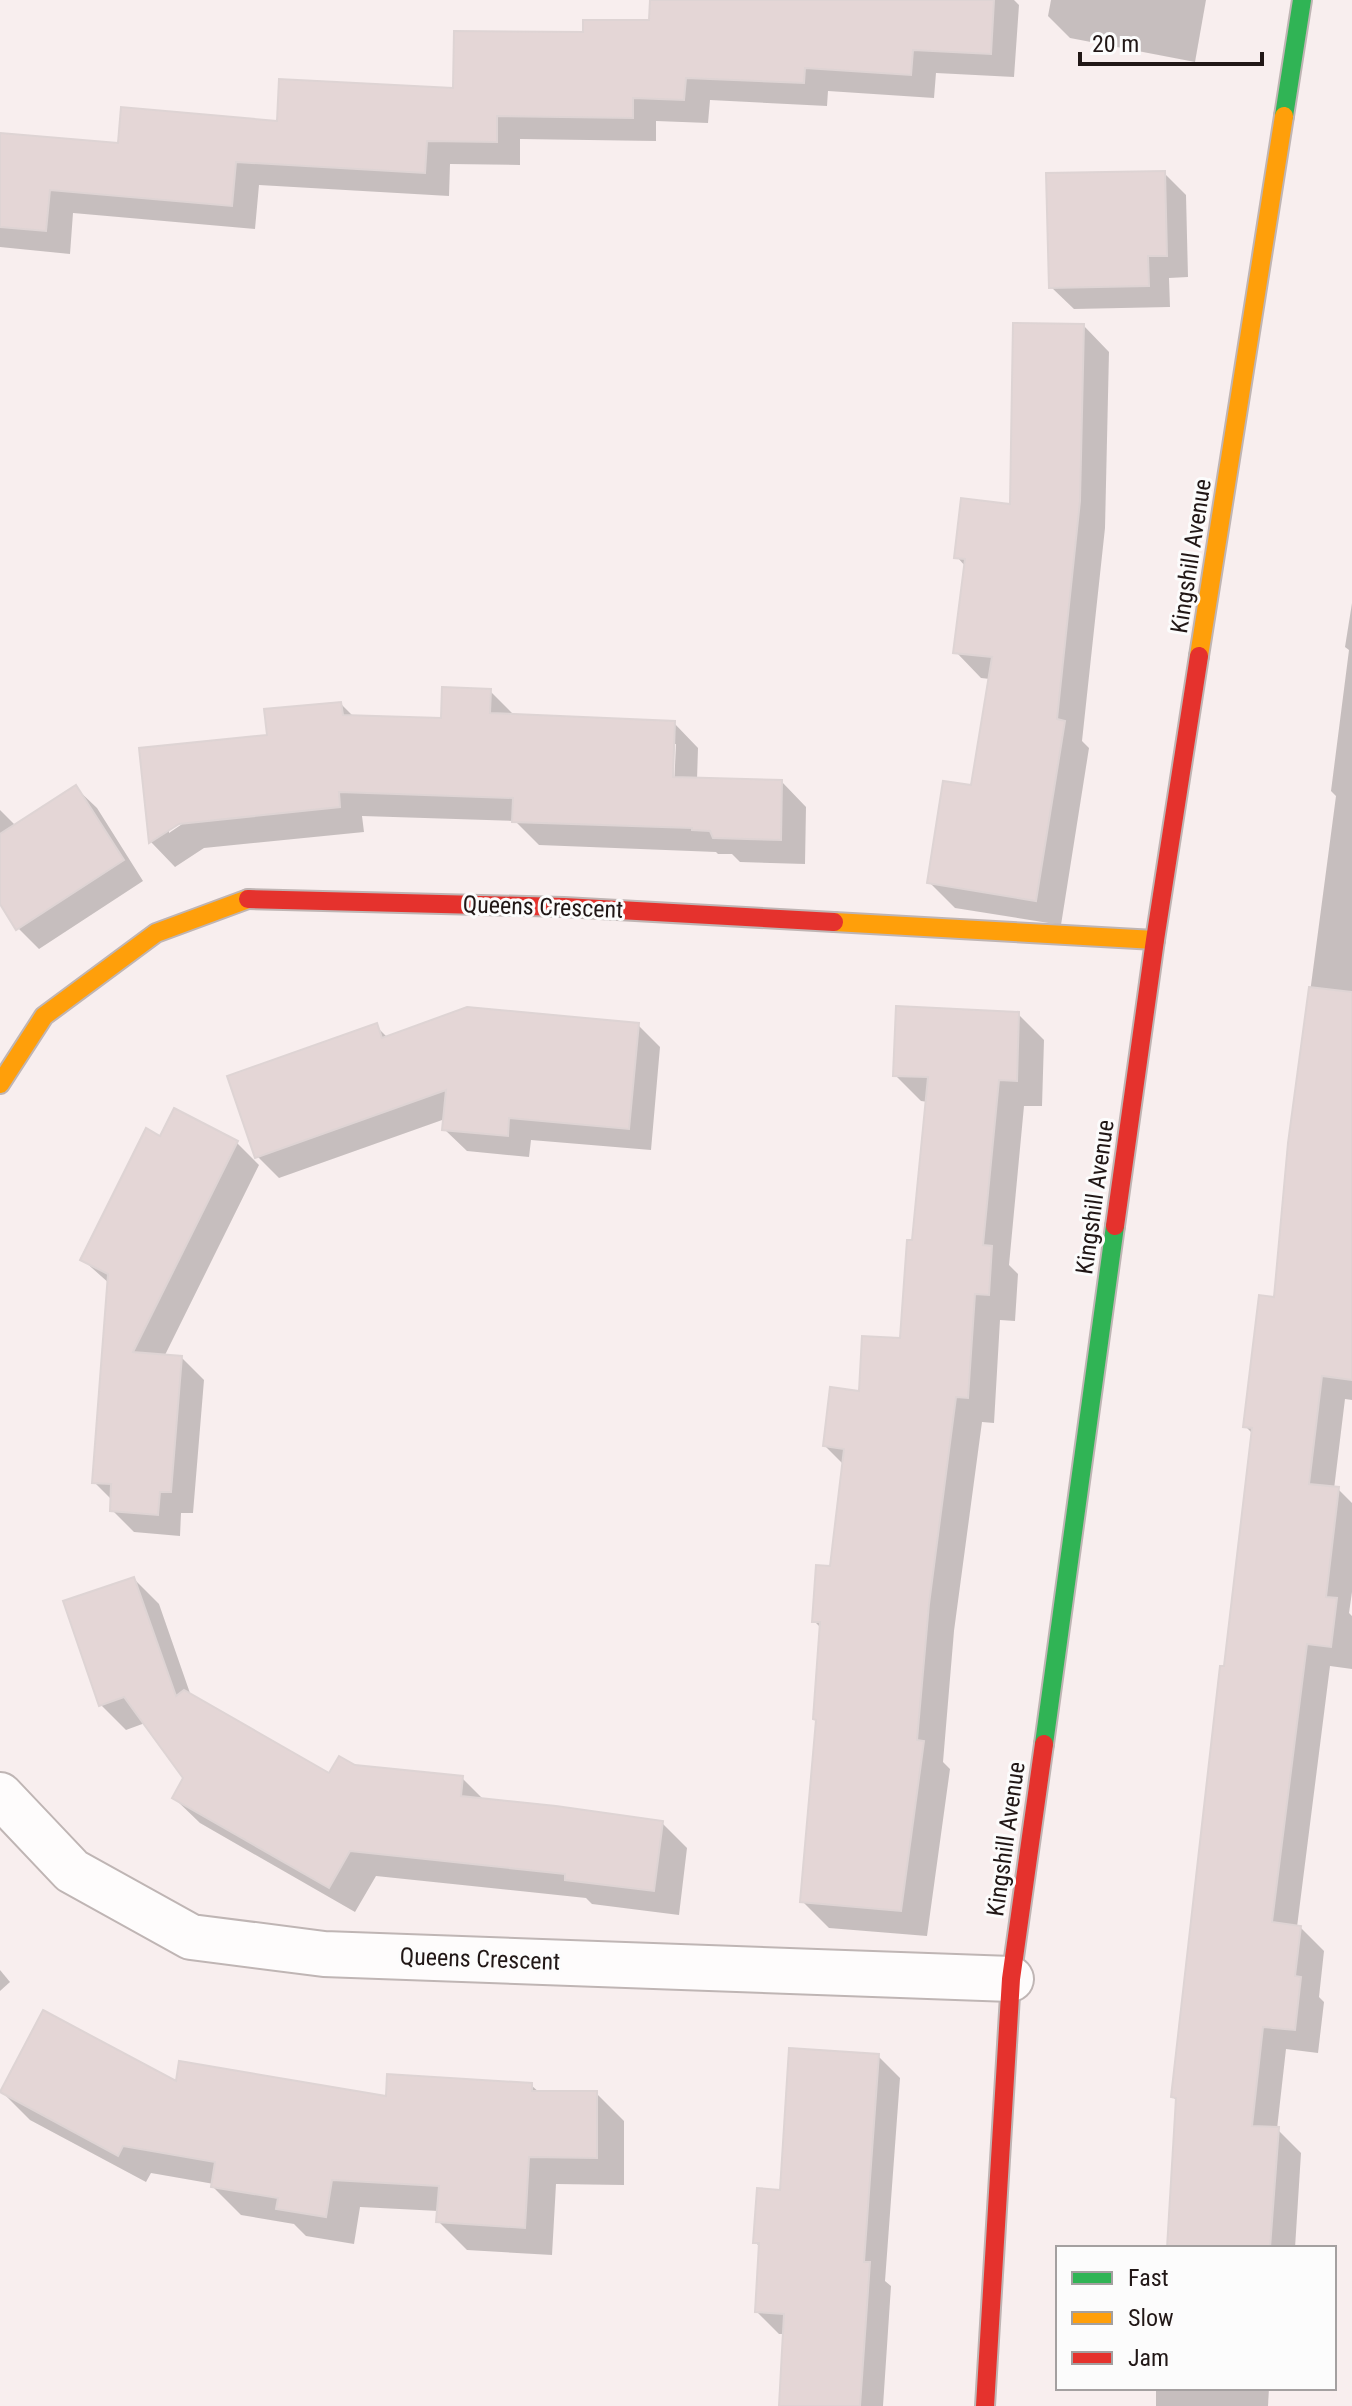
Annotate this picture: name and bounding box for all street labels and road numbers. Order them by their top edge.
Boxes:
street label: Kingshill Avenue [1165,477,1217,635]
street label: Queens Crescent [462,890,624,924]
street label: Kingshill Avenue [1070,1118,1120,1276]
street label: Kingshill Avenue [981,1760,1031,1918]
street label: Queens Crescent [399,1942,561,1976]

